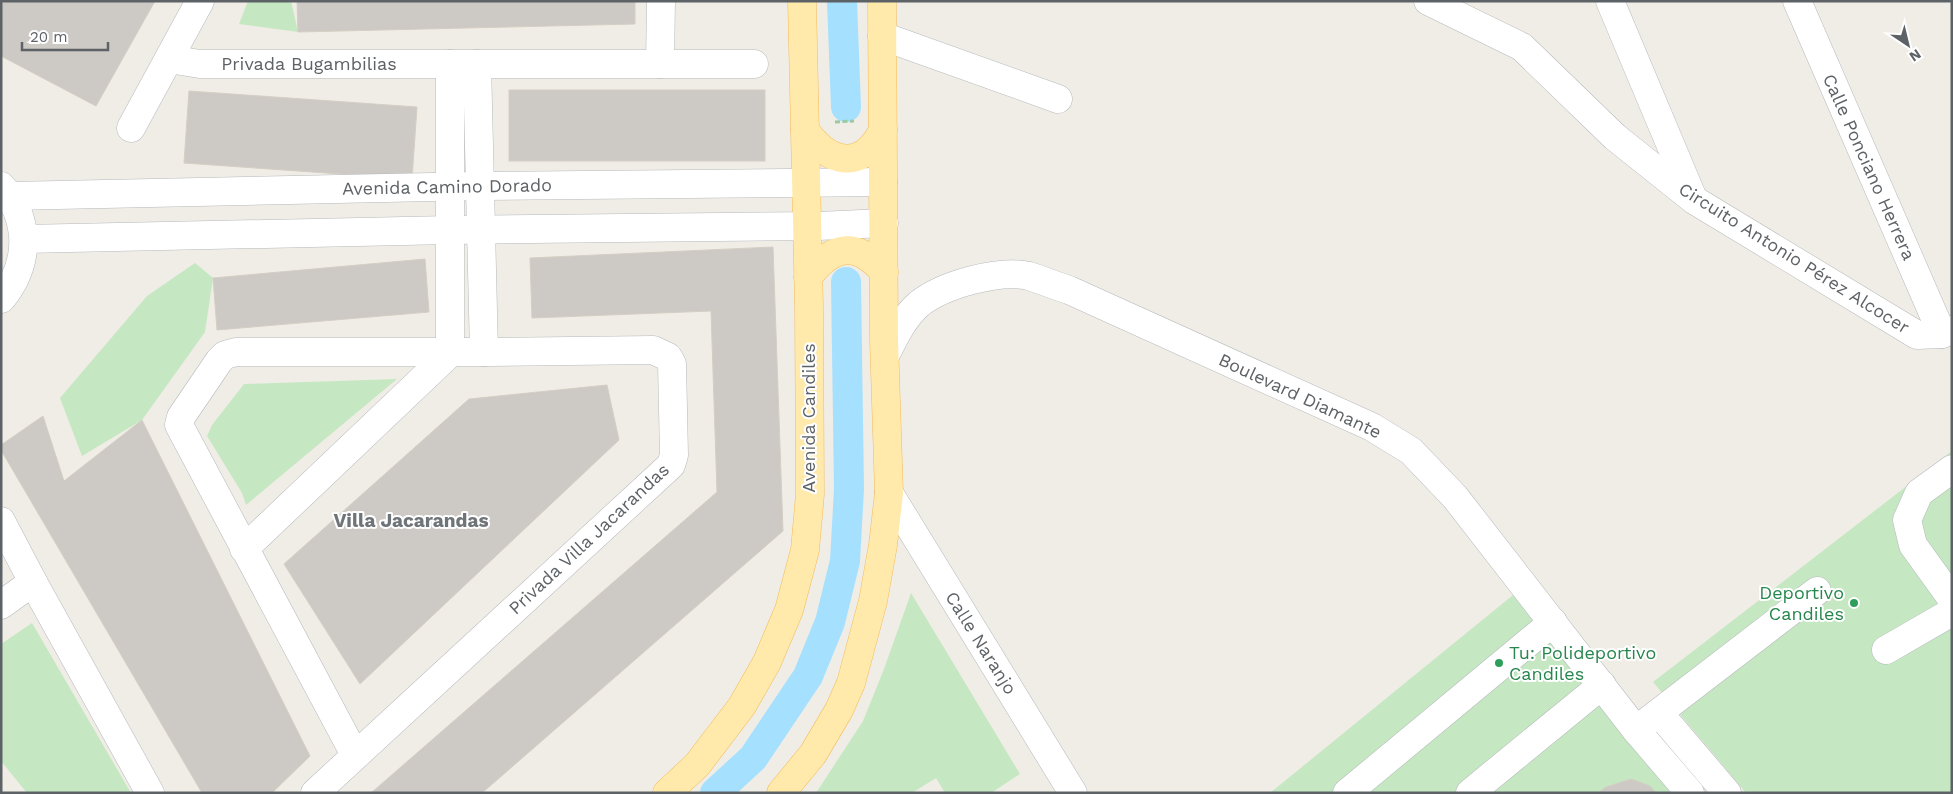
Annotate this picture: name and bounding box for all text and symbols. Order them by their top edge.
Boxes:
scale bar [22,20,109,52]
north arrow [1883,20,1933,70]
text: 20 m [30,28,68,46]
text: N [1907,46,1924,65]
street label: Privada Bugambilias [221,53,397,74]
street label: Calle Ponciano Herrera [1819,70,1920,263]
street label: Avenida Camino Dorado [342,174,552,199]
street label: Circuito Antonio Pérez Alcocer [1675,178,1913,337]
street label: Avenida Candiles [798,343,819,493]
street label: Boulevard Diamante [1215,349,1385,443]
street label: Privada Villa Jacarandas [504,459,673,618]
district label: Villa Jacarandas [333,509,489,532]
place label: Deportivo Candiles [1759,582,1844,624]
street label: Calle Naranjo [941,587,1021,698]
marker: Deportivo Candiles [1848,597,1860,609]
place label: Tu: Polideportivo Candiles [1509,642,1656,684]
marker: Tu: Polideportivo Candiles [1493,657,1505,669]

